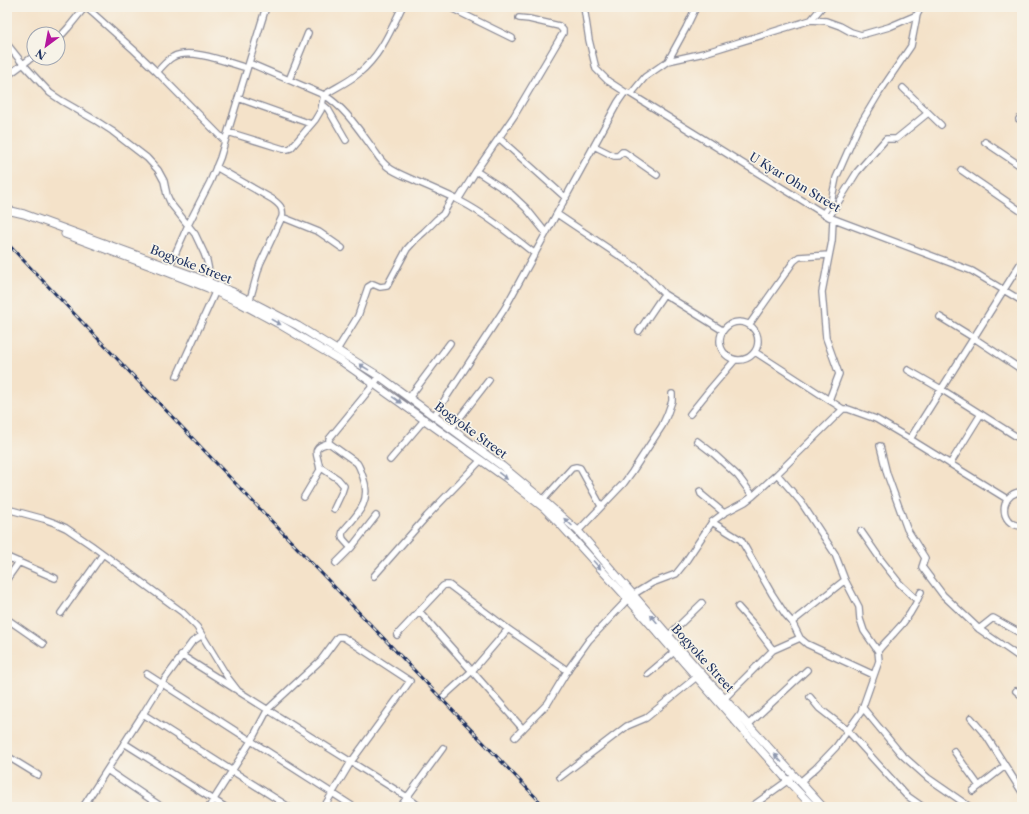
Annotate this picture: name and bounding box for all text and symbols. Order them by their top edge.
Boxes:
north arrow [26,26,66,66]
text: N [33,46,48,63]
street label: U Kyar Ohn Street [747,149,844,215]
street label: Bogyoke Street [148,242,235,287]
one-way arrow [270,319,282,326]
one-way arrow [358,364,370,371]
one-way arrow [392,396,402,404]
street label: Bogyoke Street [432,399,511,462]
one-way arrow [497,472,508,480]
one-way arrow [563,517,573,526]
one-way arrow [592,560,602,570]
one-way arrow [650,613,659,624]
street label: Bogyoke Street [669,621,738,696]
one-way arrow [773,752,782,763]

